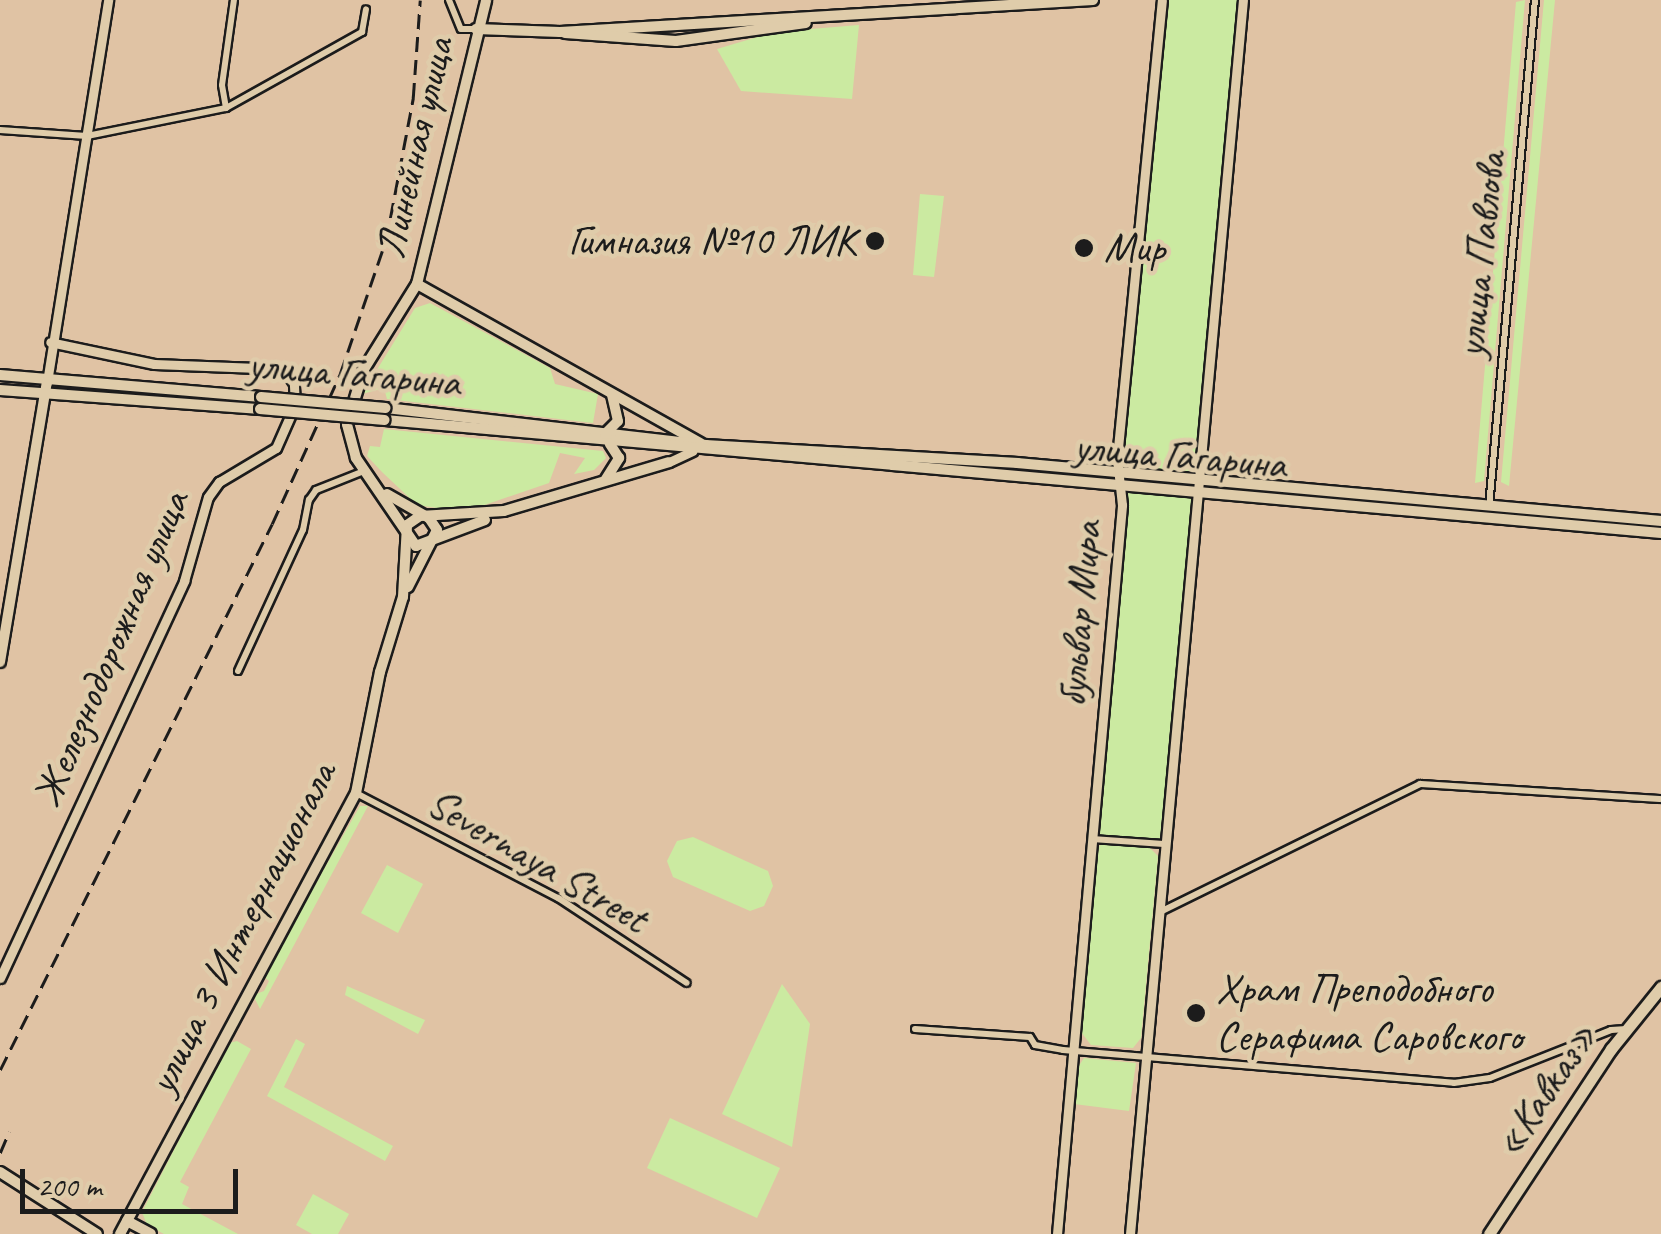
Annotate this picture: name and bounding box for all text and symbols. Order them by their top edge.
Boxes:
street label: Линейная улица [365,31,465,265]
street label: улица Павлова [1445,151,1517,359]
place label: Гимназия №10 ЛИК [568,216,855,266]
place label: Мир [1104,223,1165,273]
marker: Гимназия №10 ЛИК [864,230,886,252]
marker: Мир [1073,237,1095,259]
street label: улица Гагарина [245,340,463,408]
street label: улица Гагарина [1071,422,1289,490]
street label: Железнодорожная улица [21,482,201,816]
street label: бульвар Мира [1047,520,1113,708]
street label: улица 3 Интернационала [137,754,347,1102]
street label: Severnaya Street [418,778,656,944]
place label: Храм Преподобного Серафима Саровского [1216,964,1524,1062]
marker: Храм Преподобного Серафима Саровского [1185,1002,1207,1024]
street label: «Кавказ» [1483,1013,1609,1167]
scale bar [25,1149,242,1211]
text: 200 m [37,1167,102,1205]

